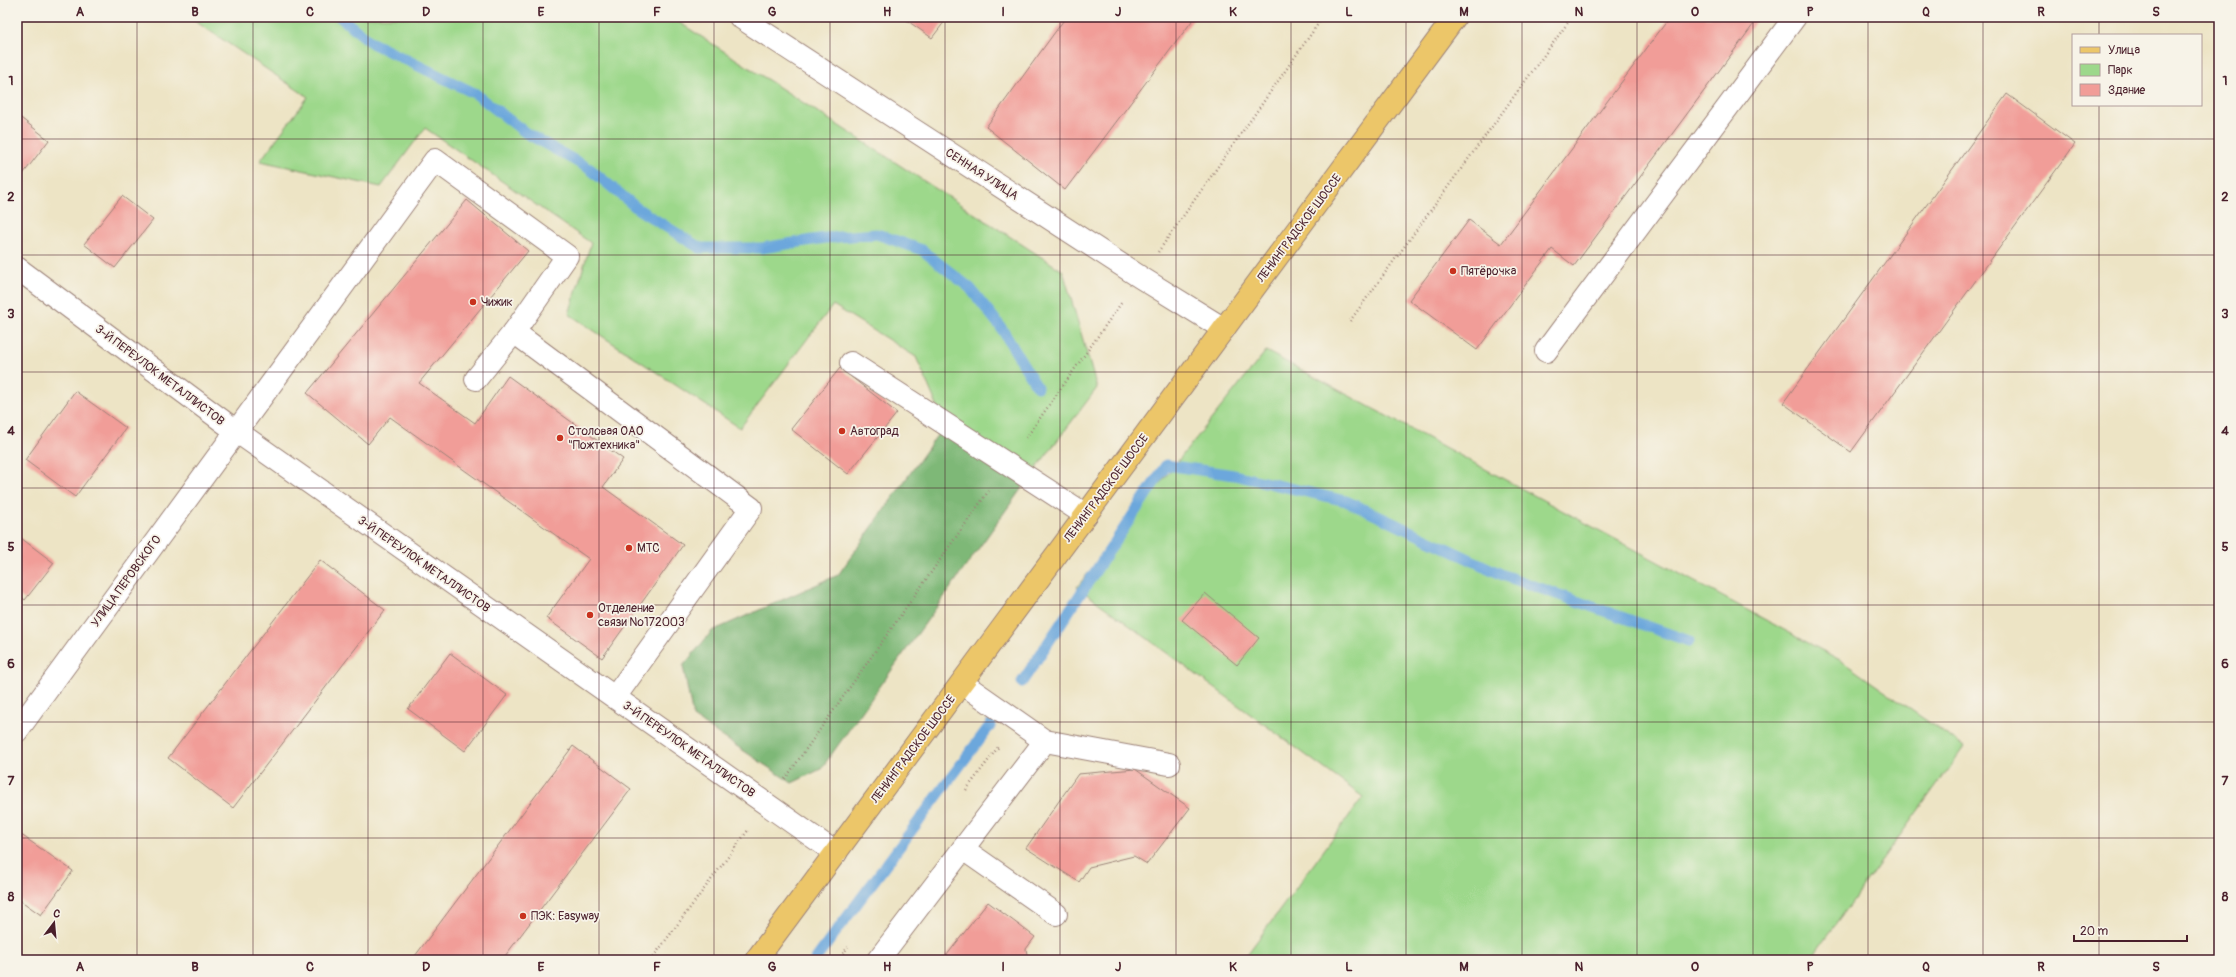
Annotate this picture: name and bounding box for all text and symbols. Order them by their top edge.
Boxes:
text: A [76,4,85,20]
text: B [191,4,199,20]
text: C [306,4,314,20]
text: D [422,4,430,20]
text: E [538,4,545,20]
text: F [653,4,661,20]
text: G [768,4,777,20]
text: H [883,4,891,20]
text: I [1001,4,1005,20]
text: J [1115,4,1121,20]
text: K [1229,4,1237,20]
text: L [1345,4,1353,20]
text: M [1459,4,1469,20]
text: N [1575,4,1584,20]
text: O [1691,4,1700,20]
text: P [1806,4,1814,20]
text: Q [1922,4,1930,20]
text: R [2037,4,2045,20]
text: S [2152,4,2160,20]
legend [2072,34,2202,106]
text: Улица [2108,43,2140,58]
text: Парк [2108,63,2133,78]
text: 1 [8,73,14,89]
text: 1 [2222,73,2228,89]
text: Здание [2108,83,2145,98]
street label: СЕННАЯ УЛИЦА [942,145,1021,204]
street label: ЛЕНИНГРАДСКОЕ ШОССЕ [1253,171,1345,286]
text: 2 [7,189,15,205]
text: 2 [2221,189,2229,205]
place label: Пятёрочка [1461,264,1517,279]
marker: Пятёрочка [1448,266,1458,276]
place label: Чижик [481,295,513,310]
marker: Чижик [468,297,478,307]
text: 3 [7,306,15,322]
text: 3 [2221,306,2229,322]
street label: 3-Й ПЕРЕУЛОК МЕТАЛЛИСТОВ [92,322,228,429]
text: 4 [7,423,15,439]
text: 4 [2221,423,2229,439]
place label: Столовая ОАО "Пожтехника" [568,424,644,453]
place label: Автоград [850,424,899,439]
marker: Автоград [837,426,847,436]
street label: ЛЕНИНГРАДСКОЕ ШОССЕ [1060,431,1152,546]
marker: Столовая ОАО "Пожтехника" [555,433,565,443]
street label: 3-Й ПЕРЕУЛОК МЕТАЛЛИСТОВ [355,513,493,616]
street label: УЛИЦА ПЕРОВСКОГО [88,532,165,630]
text: 5 [7,539,15,555]
text: 5 [2221,539,2229,555]
place label: МТС [637,541,660,556]
marker: МТС [624,543,634,553]
place label: Отделение связи №172003 [598,601,685,630]
marker: Отделение связи №172003 [585,610,595,620]
text: 6 [7,656,15,672]
text: 6 [2221,656,2229,672]
street label: ЛЕНИНГРАДСКОЕ ШОССЕ [867,692,959,807]
street label: 3-Й ПЕРЕУЛОК МЕТАЛЛИСТОВ [620,698,758,801]
text: 7 [8,773,15,789]
text: 7 [2222,773,2229,789]
text: 8 [8,889,15,905]
text: 8 [2222,889,2229,905]
north arrow [34,903,74,943]
text: С [52,907,62,921]
place label: ПЭК: Easyway [531,909,599,924]
marker: ПЭК: Easyway [518,911,528,921]
scale bar [2074,917,2187,943]
text: 20 m [2080,924,2109,939]
text: A [76,959,85,975]
text: B [191,959,199,975]
text: C [306,959,314,975]
text: D [422,959,430,975]
text: E [538,959,545,975]
text: F [653,959,661,975]
text: G [768,959,777,975]
text: H [883,959,891,975]
text: I [1001,959,1005,975]
text: J [1115,959,1121,975]
text: K [1229,959,1237,975]
text: L [1345,959,1353,975]
text: M [1459,959,1469,975]
text: N [1575,959,1584,975]
text: O [1691,959,1700,975]
text: P [1806,959,1814,975]
text: Q [1922,959,1930,975]
text: R [2037,959,2045,975]
text: S [2152,959,2160,975]

